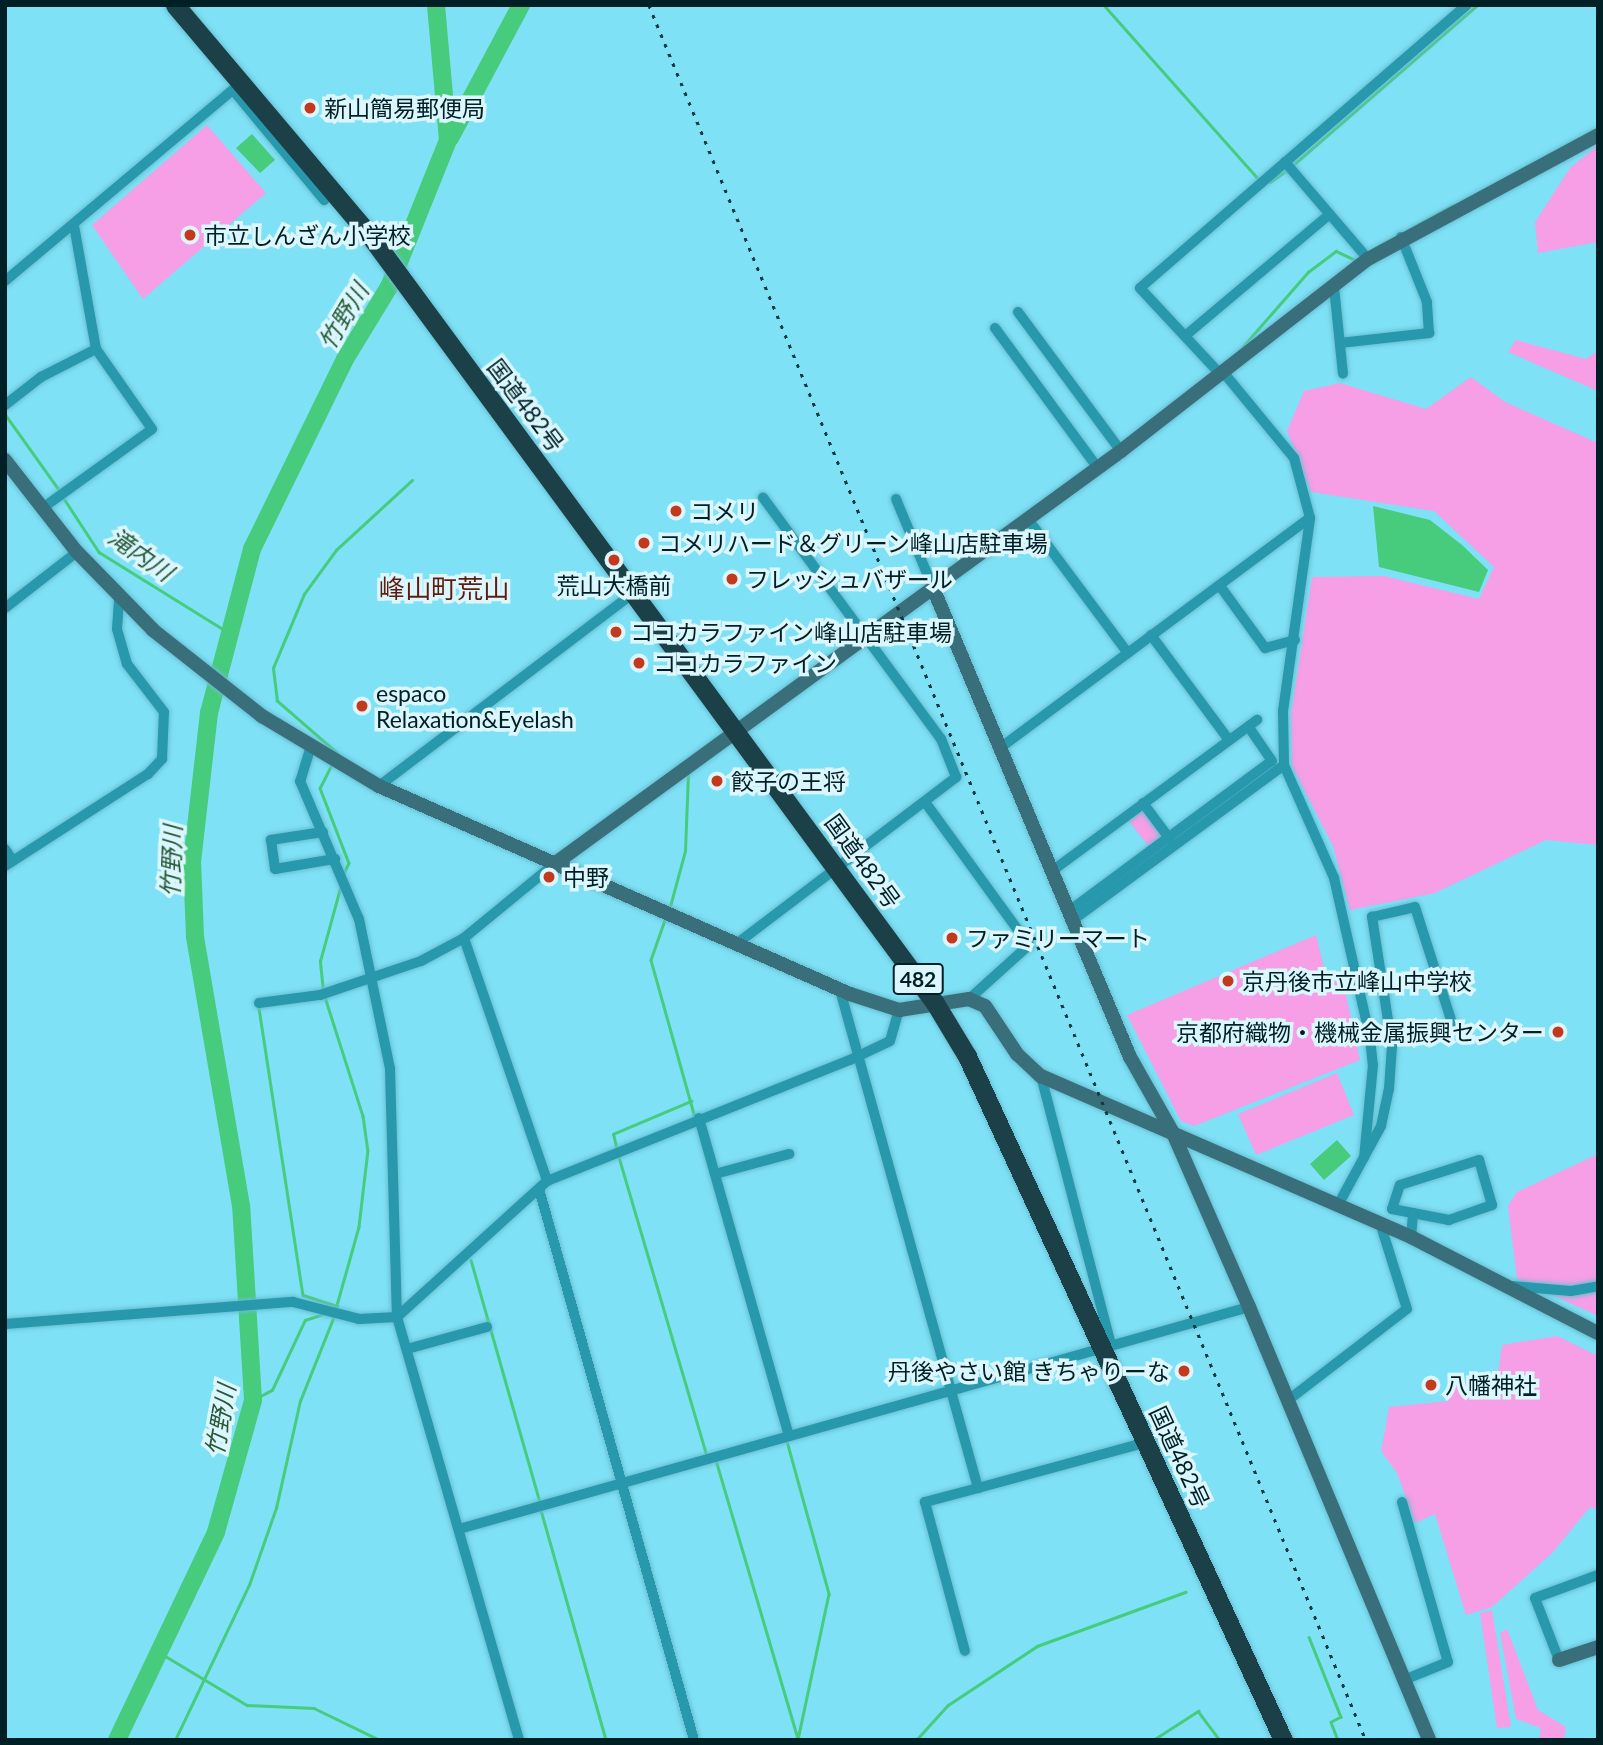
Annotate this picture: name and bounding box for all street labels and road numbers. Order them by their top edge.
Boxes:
street label: 国道482号 [482,353,570,457]
street label: 国道482号 [820,809,906,913]
road number: 482 [892,962,944,996]
street label: 国道482号 [1144,1402,1216,1512]

